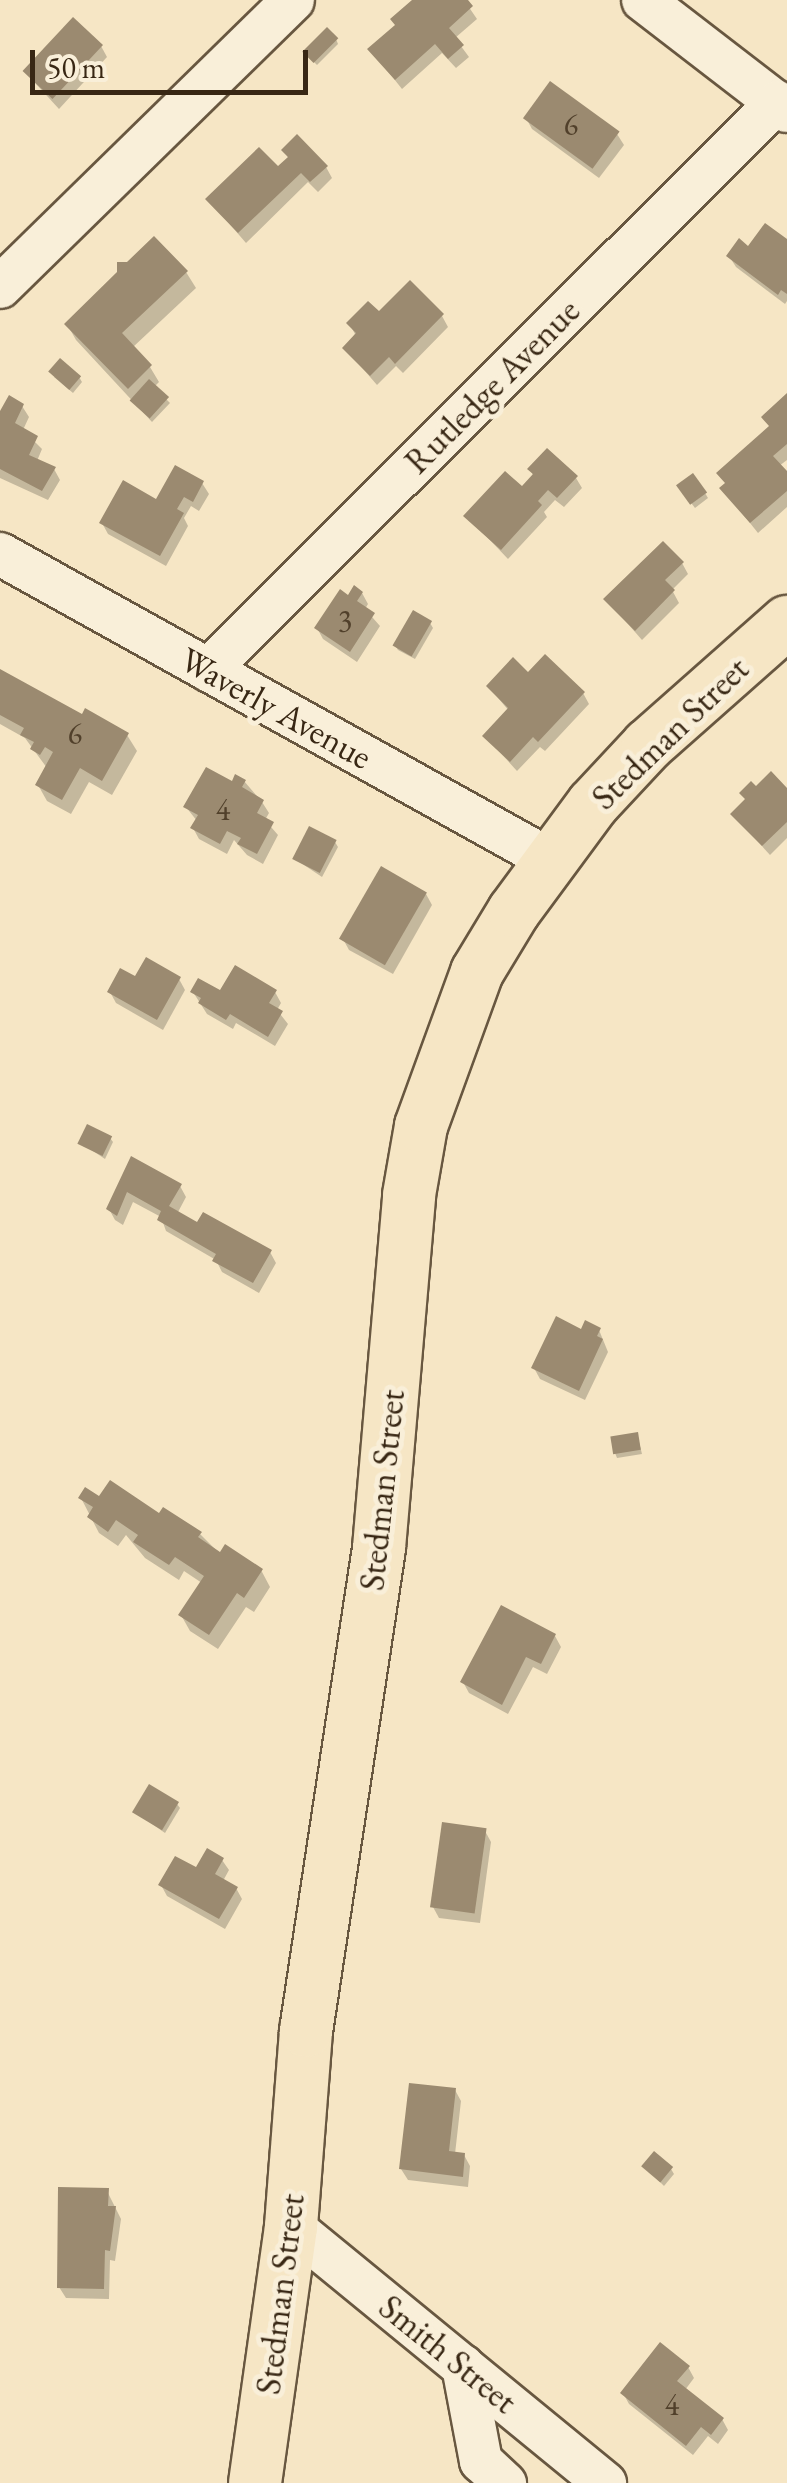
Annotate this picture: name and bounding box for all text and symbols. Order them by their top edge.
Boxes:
scale bar [35,30,312,92]
text: 50 m [47,48,105,87]
house number: 6 [564,107,578,143]
street label: Rutledge Avenue [396,290,588,482]
house number: 3 [338,603,352,639]
street label: Waverly Avenue [173,638,379,778]
street label: Stedman Street [583,648,757,818]
house number: 6 [68,716,82,752]
house number: 4 [216,792,230,828]
street label: Stedman Street [351,1387,413,1593]
street label: Stedman Street [247,2191,313,2397]
street label: Smith Street [371,2286,525,2422]
house number: 4 [665,2387,679,2423]

